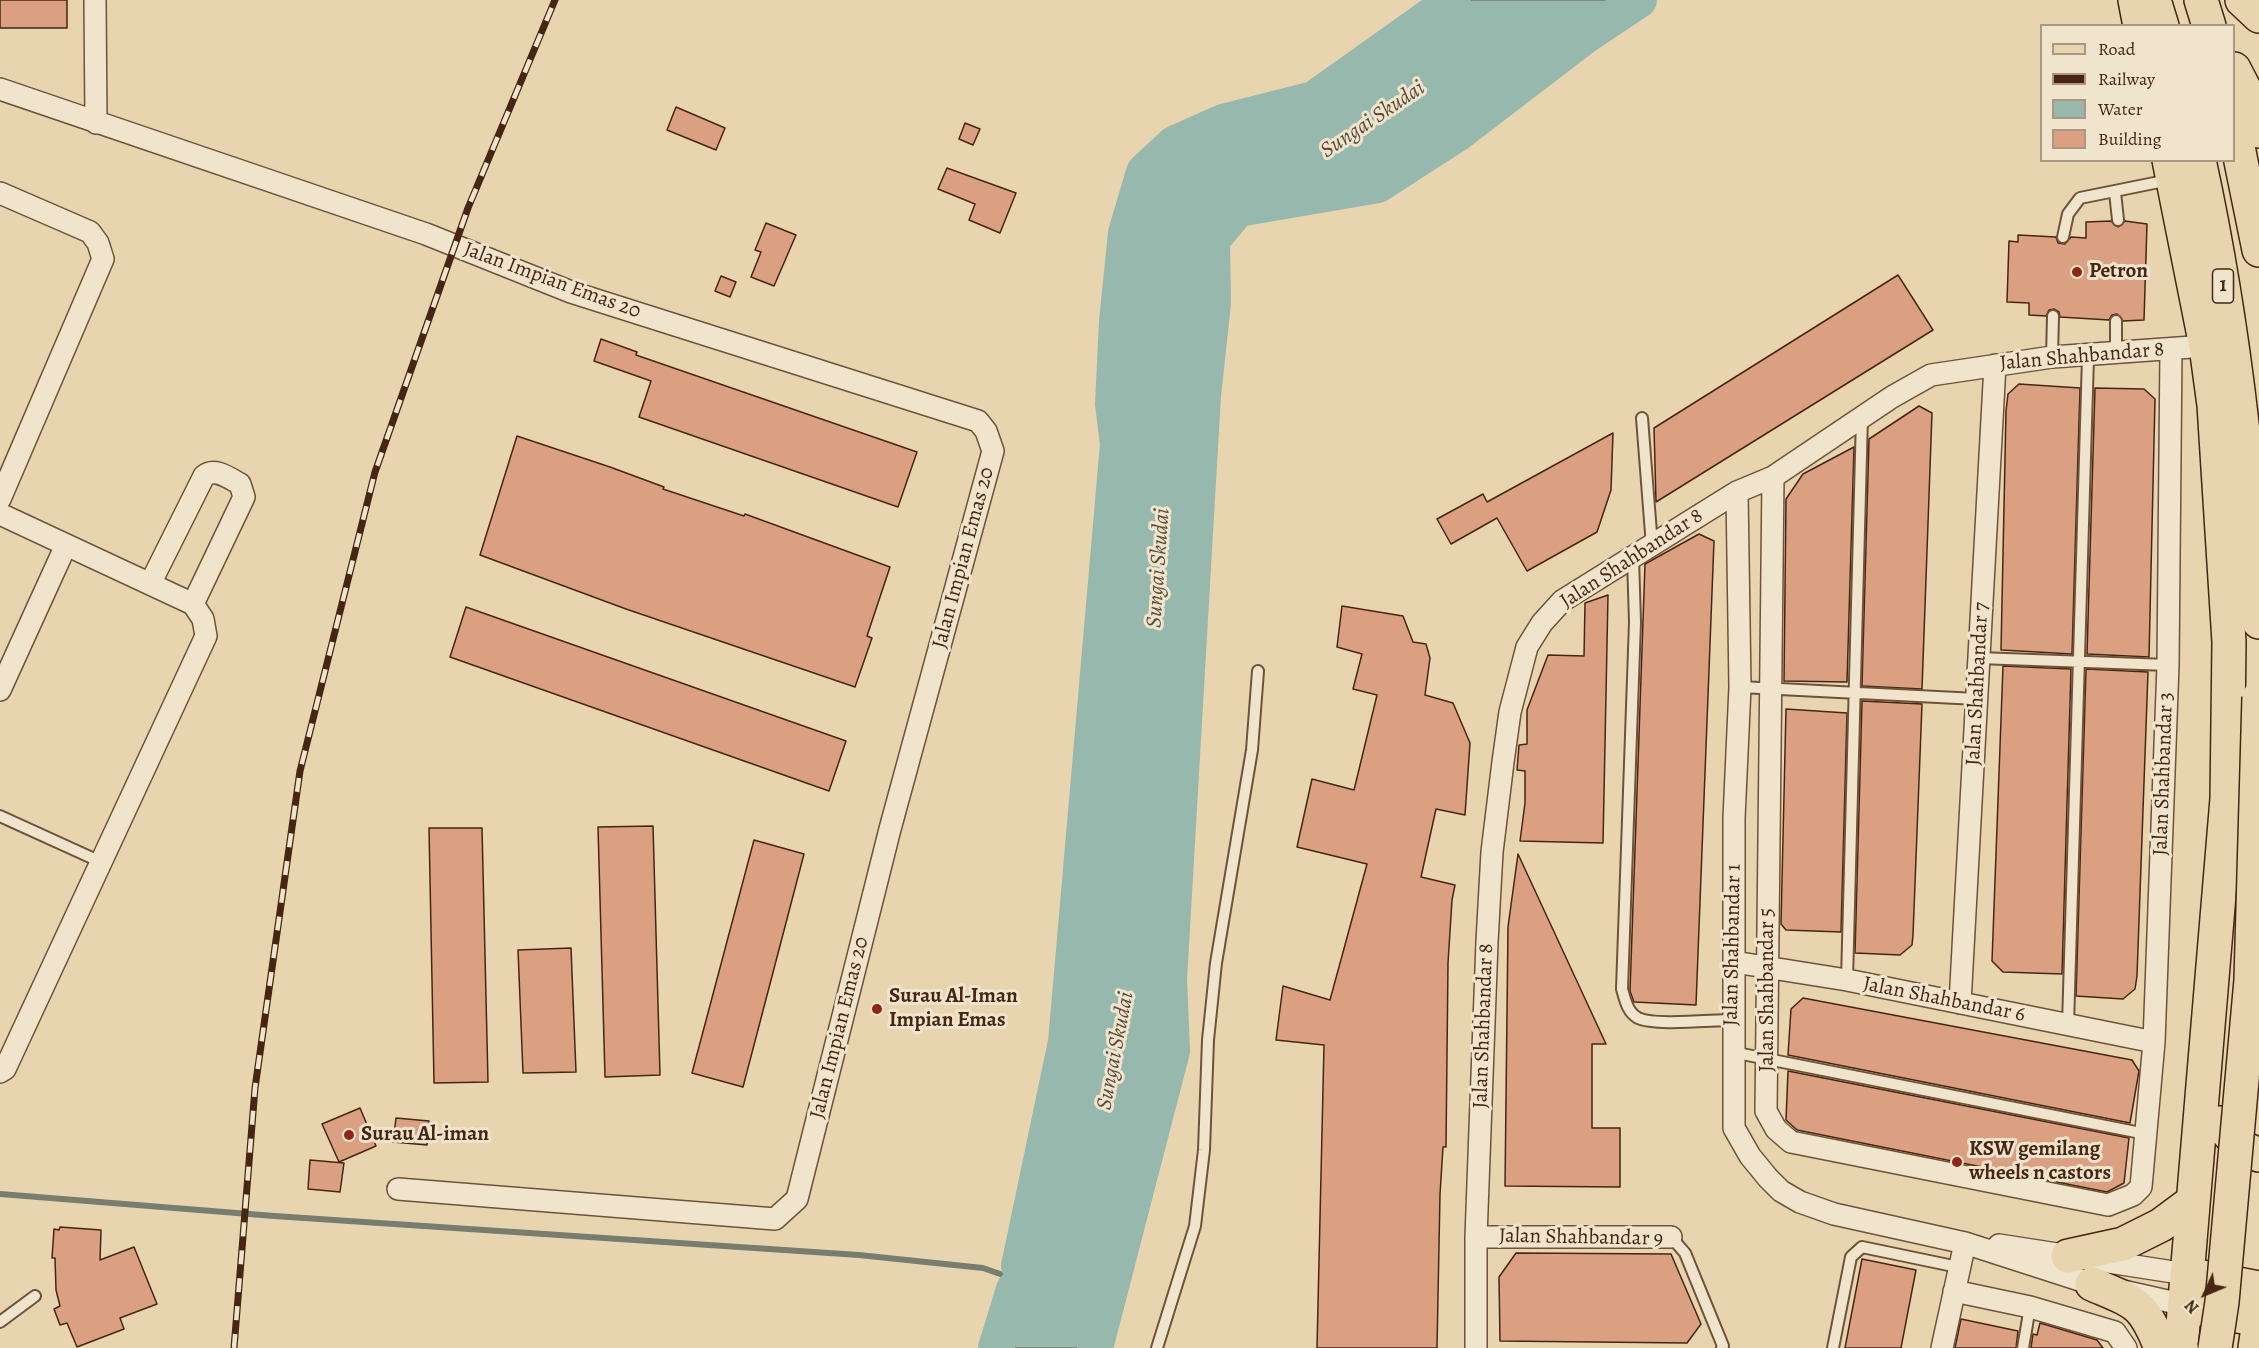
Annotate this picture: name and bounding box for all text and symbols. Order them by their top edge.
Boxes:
legend [2040,24,2235,162]
text: Road [2098,37,2135,61]
text: Railway [2098,67,2155,91]
water label: Sungai Skudai [1316,76,1430,164]
text: Water [2098,97,2143,121]
text: Building [2098,127,2162,151]
street label: Jalan Impian Emas 20 [460,237,644,325]
place label: Petron [2089,259,2148,285]
marker: Petron [2070,265,2084,279]
road number: 1 [2212,269,2234,303]
street label: Jalan Shahbandar 8 [1999,337,2165,377]
street label: Jalan Impian Emas 20 [928,465,1000,651]
street label: Jalan Shahbandar 8 [1556,503,1708,615]
water label: Sungai Skudai [1142,507,1176,629]
street label: Jalan Shahbandar 7 [1961,602,1995,766]
street label: Jalan Shahbandar 3 [2149,692,2179,856]
street label: Jalan Shahbandar 1 [1719,864,1747,1026]
street label: Jalan Shahbandar 5 [1755,908,1781,1072]
street label: Jalan Impian Emas 20 [805,934,875,1122]
street label: Jalan Shahbandar 8 [1469,943,1499,1109]
street label: Jalan Shahbandar 6 [1861,972,2027,1028]
place label: Surau Al-Iman Impian Emas [889,984,1018,1034]
water label: Sungai Skudai [1092,990,1140,1112]
marker: Surau Al-Iman Impian Emas [870,1002,884,1016]
place label: Surau Al-iman [361,1122,489,1148]
marker: Surau Al-iman [342,1128,356,1142]
place label: KSW gemilang wheels n castors [1969,1137,2111,1187]
marker: KSW gemilang wheels n castors [1950,1155,1964,1169]
street label: Jalan Shahbandar 9 [1499,1224,1663,1252]
north arrow [2175,1264,2235,1324]
text: N [2180,1295,2204,1318]

